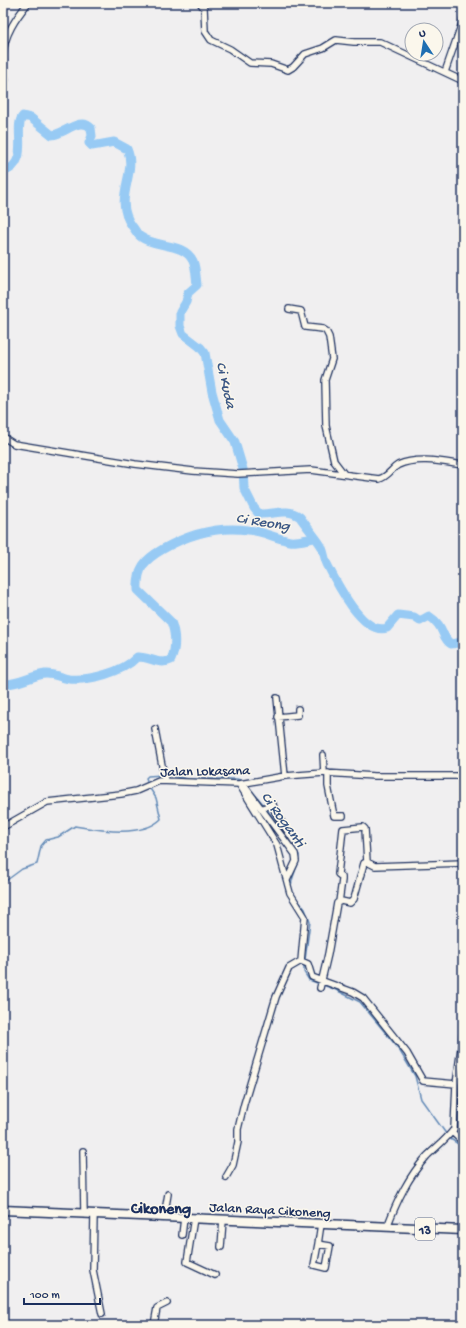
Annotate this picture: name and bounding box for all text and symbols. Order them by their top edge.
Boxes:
north arrow [404,22,444,62]
text: U [418,28,427,41]
water label: Ci Kuda [211,360,240,412]
water label: Ci Reong [235,510,292,536]
street label: Jalan Lokasana [160,763,251,782]
water label: Ci Roganti [256,789,309,853]
street label: Jalan Raya Cikoneng [209,1200,331,1223]
district label: Cikoneng [130,1201,191,1220]
road number: 13 [415,1218,435,1240]
scale bar [24,1280,100,1306]
text: 100 m [29,1289,60,1303]

